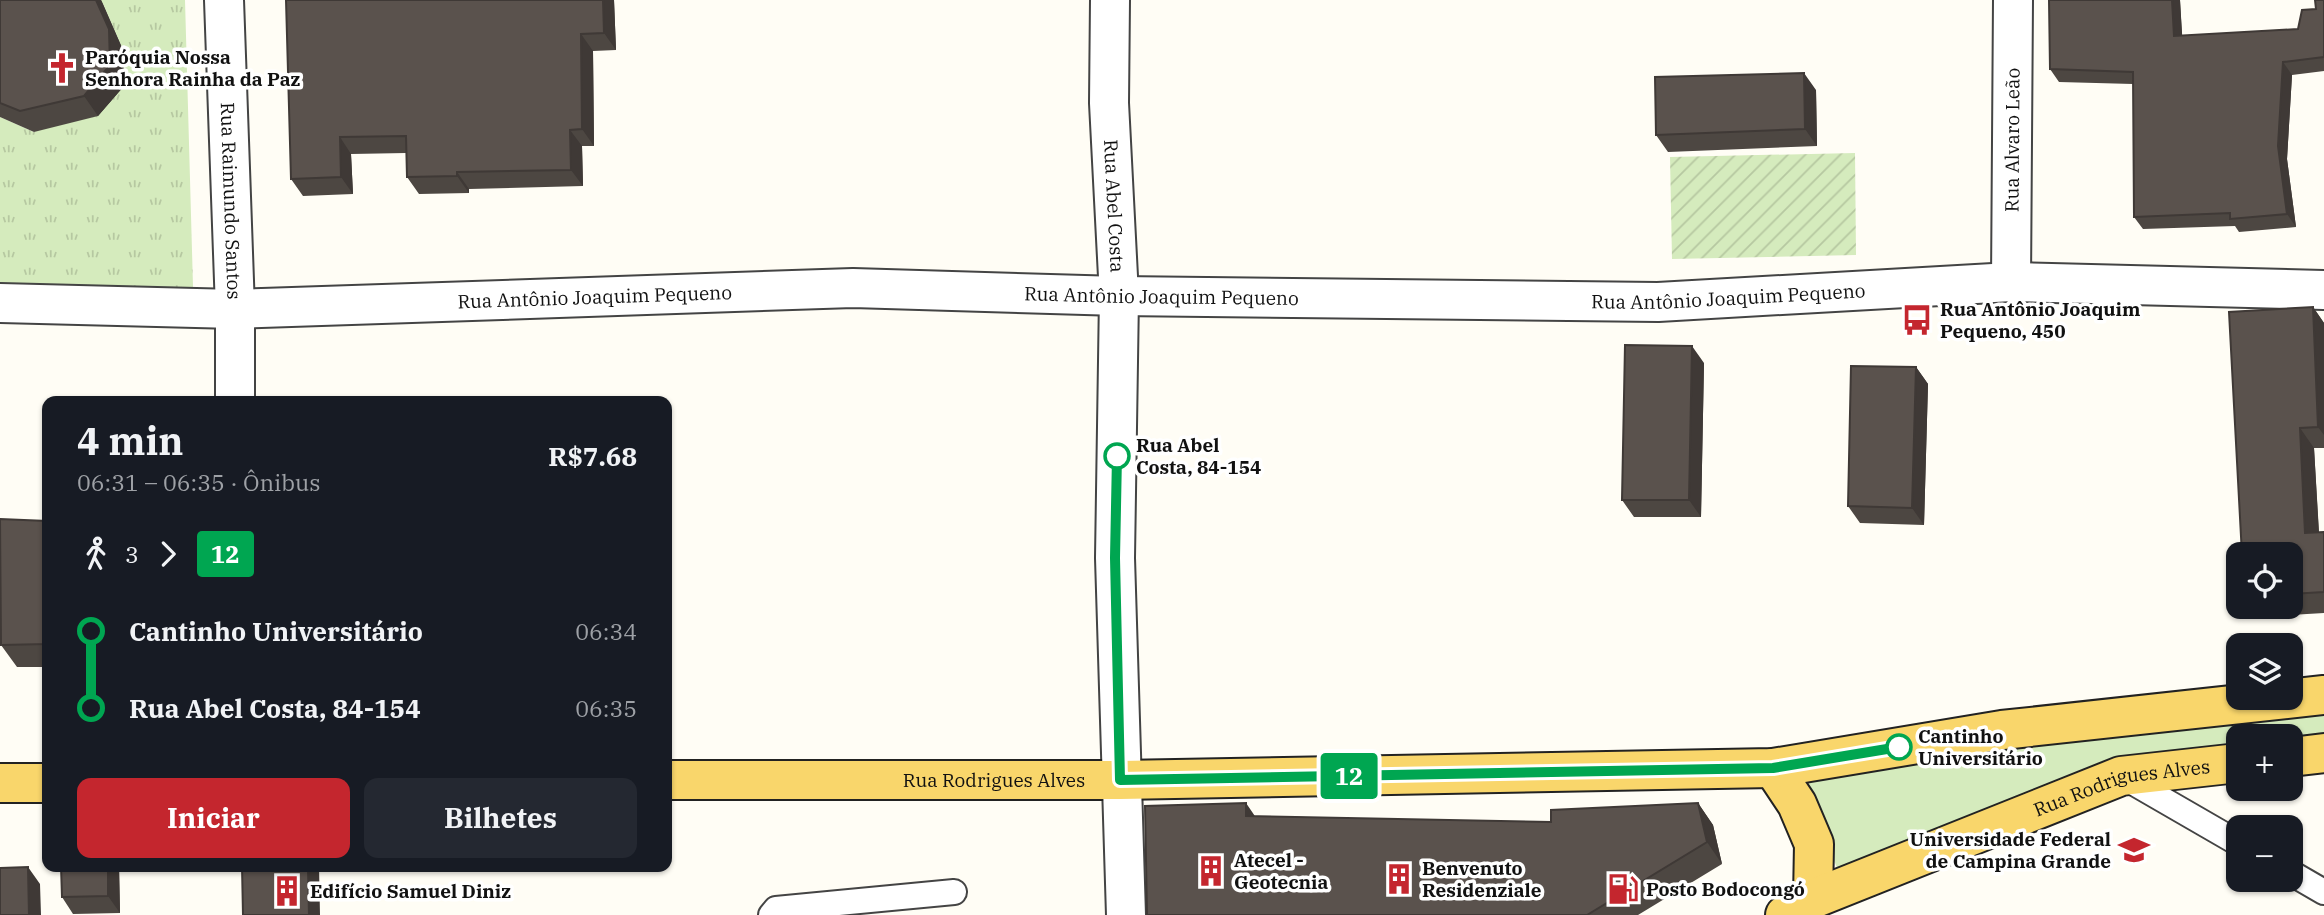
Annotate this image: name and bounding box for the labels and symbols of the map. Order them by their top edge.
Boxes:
place label: Paróquia Nossa Senhora Rainha da Paz [85,45,300,91]
church icon: Paróquia Nossa Senhora Rainha da Paz [45,51,79,85]
street label: Rua Alvaro Leão [1999,68,2025,212]
street label: Rua Raimundo Santos [216,102,247,300]
street label: Rua Abel Costa [1099,139,1130,273]
street label: Rua Antônio Joaquim Pequeno [1591,278,1866,314]
street label: Rua Antônio Joaquim Pequeno [457,280,732,313]
street label: Rua Antônio Joaquim Pequeno [1024,281,1299,310]
place label: Rua Antônio Joaquim Pequeno, 450 [1940,297,2140,343]
bus stop icon: Rua Antônio Joaquim Pequeno, 450 [1900,303,1934,337]
place label: Rua Abel Costa, 84-154 [1136,433,1262,479]
marker: Rua Abel Costa, 84-154 [1104,443,1130,469]
place label: Cantinho Universitário [1918,724,2043,770]
marker: Cantinho Universitário [1886,734,1912,760]
line badge: 12 [1318,753,1380,799]
street label: Rua Rodrigues Alves [2030,754,2211,822]
street label: Rua Rodrigues Alves [903,768,1085,792]
place label: Universidade Federal de Campina Grande [1910,827,2111,873]
school or university icon: Universidade Federal de Campina Grande [2117,833,2151,867]
place label: Atecel - Geotecnia [1234,848,1328,894]
building icon: Atecel - Geotecnia [1194,854,1228,888]
place label: Benvenuto Residenziale [1422,856,1542,902]
building icon: Benvenuto Residenziale [1382,862,1416,896]
fuel station icon: Posto Bodocongó [1606,872,1640,906]
building icon: Edifício Samuel Diniz [270,874,304,908]
place label: Posto Bodocongó [1646,877,1805,901]
place label: Edifício Samuel Diniz [310,879,511,903]

